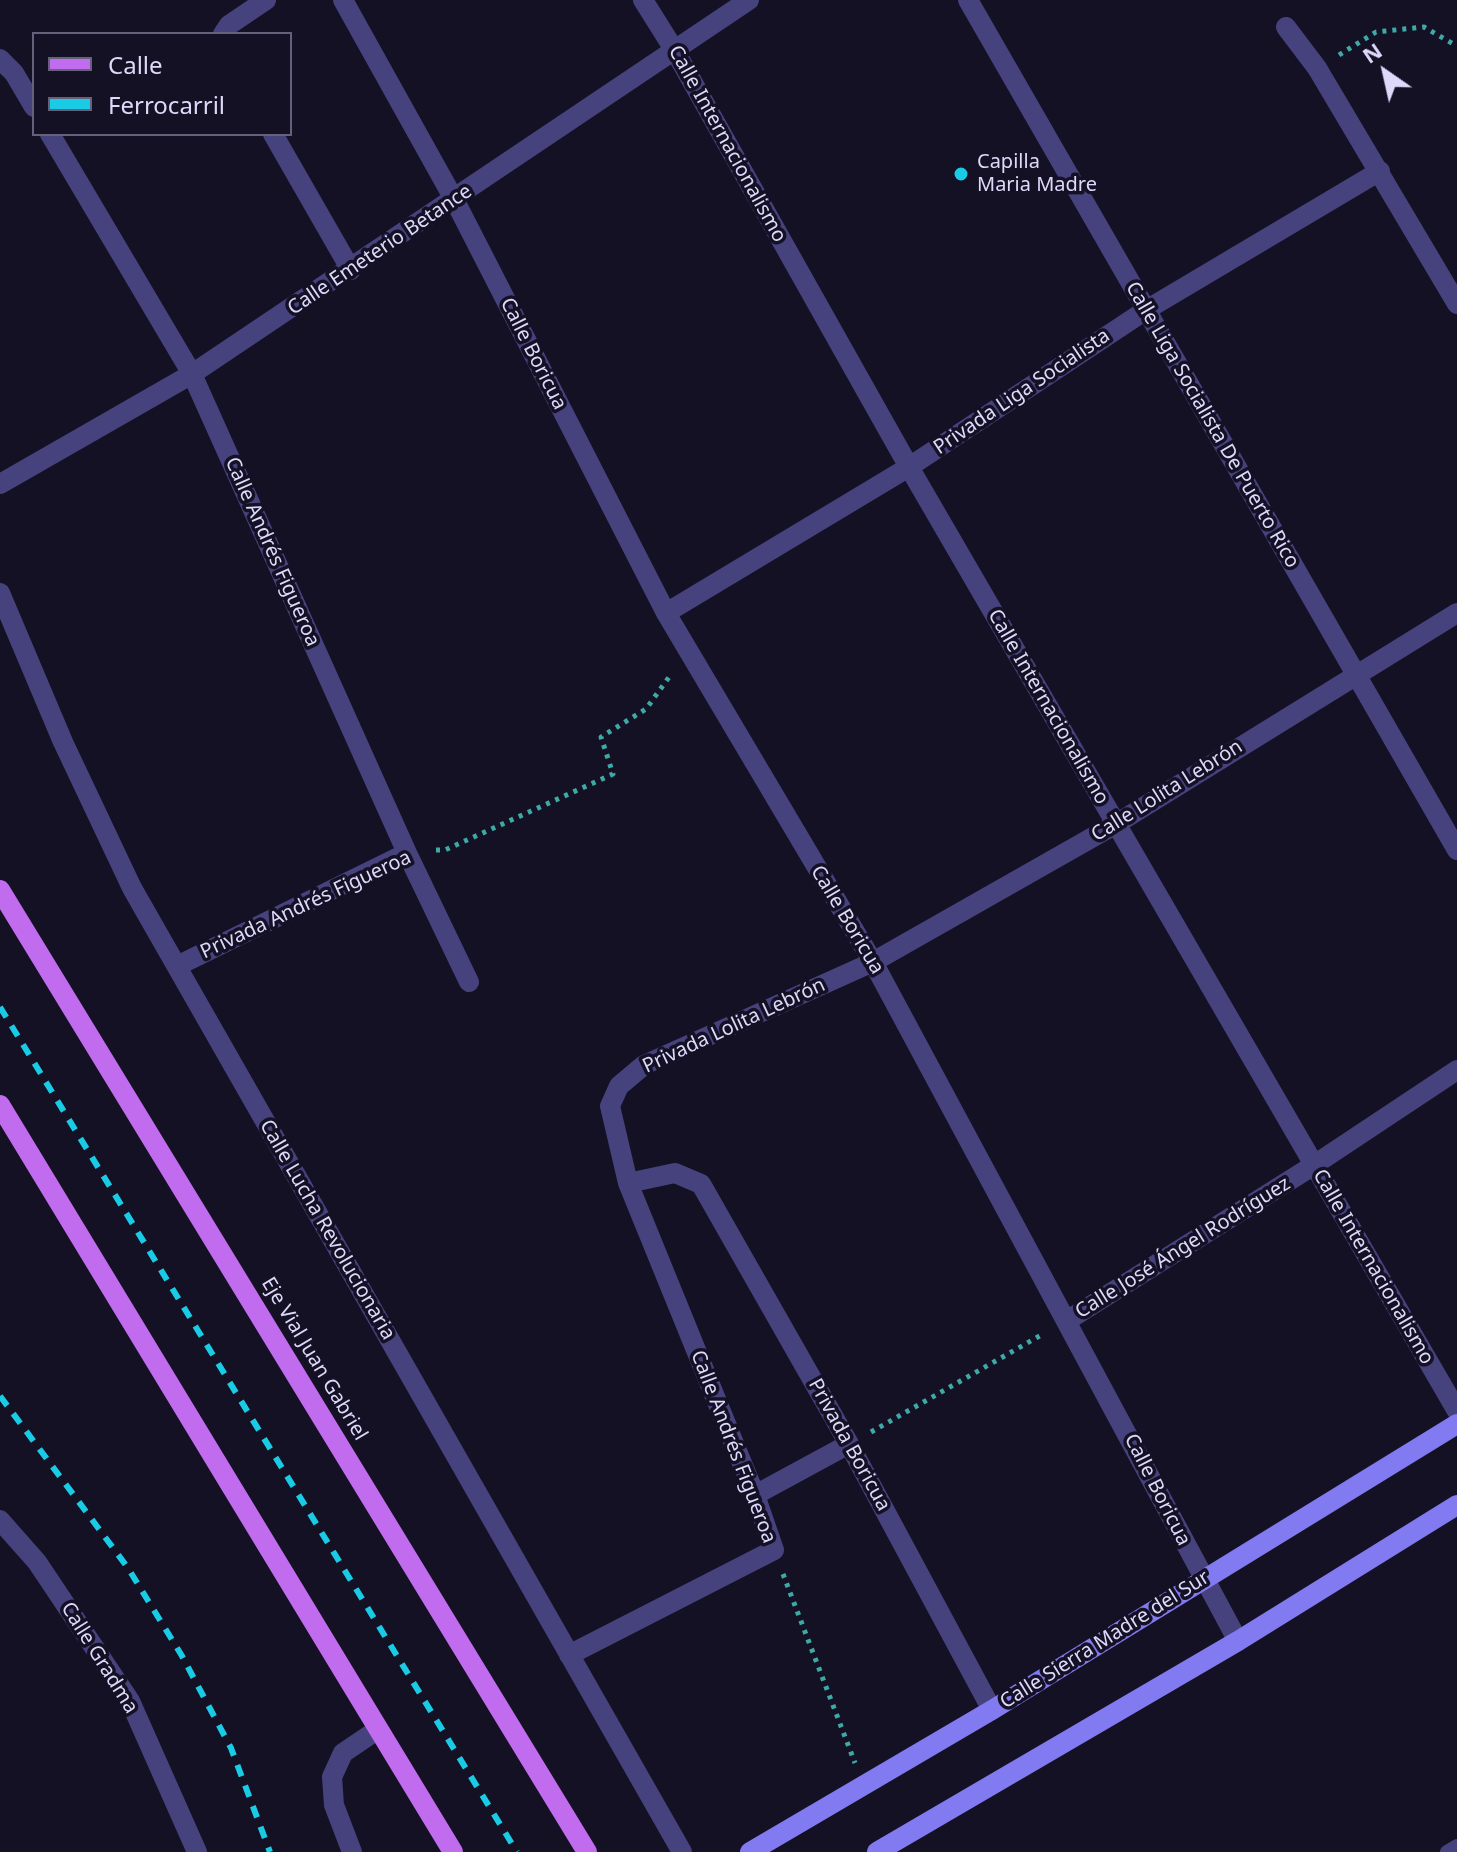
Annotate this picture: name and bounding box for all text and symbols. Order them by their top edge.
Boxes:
legend [32,32,292,136]
north arrow [1345,32,1425,112]
text: N [1356,35,1387,70]
street label: Calle Internacionalismo [663,41,791,247]
text: Calle [108,48,163,81]
text: Ferrocarril [108,88,225,121]
place label: Capilla Maria Madre [977,150,1097,197]
marker: Capilla Maria Madre [952,165,970,183]
street label: Calle Emeterio Betance [283,179,477,321]
street label: Calle Liga Socialista De Puerto Rico [1120,278,1304,572]
street label: Calle Boricua [495,294,571,414]
street label: Privada Liga Socialista [929,324,1115,460]
street label: Calle Andrés Figueroa [219,454,325,650]
street label: Calle Internacionalismo [982,605,1114,809]
street label: Calle Lolita Lebrón [1087,735,1247,847]
street label: Privada Andrés Figueroa [197,846,415,964]
street label: Calle Boricua [805,861,889,979]
street label: Privada Lolita Lebrón [639,973,829,1079]
street label: Calle Lucha Revolucionaria [254,1116,400,1344]
street label: Calle Internacionalismo [1307,1165,1439,1369]
street label: Calle José Ángel Rodríguez [1071,1172,1295,1324]
street label: Eje Vial Juan Gabriel [256,1273,372,1445]
street label: Calle Andrés Figueroa [685,1347,781,1547]
street label: Privada Boricua [803,1375,895,1515]
street label: Calle Boricua [1119,1430,1195,1550]
street label: Calle Sierra Madre del Sur [996,1566,1214,1714]
street label: Calle Gradma [55,1598,143,1718]

